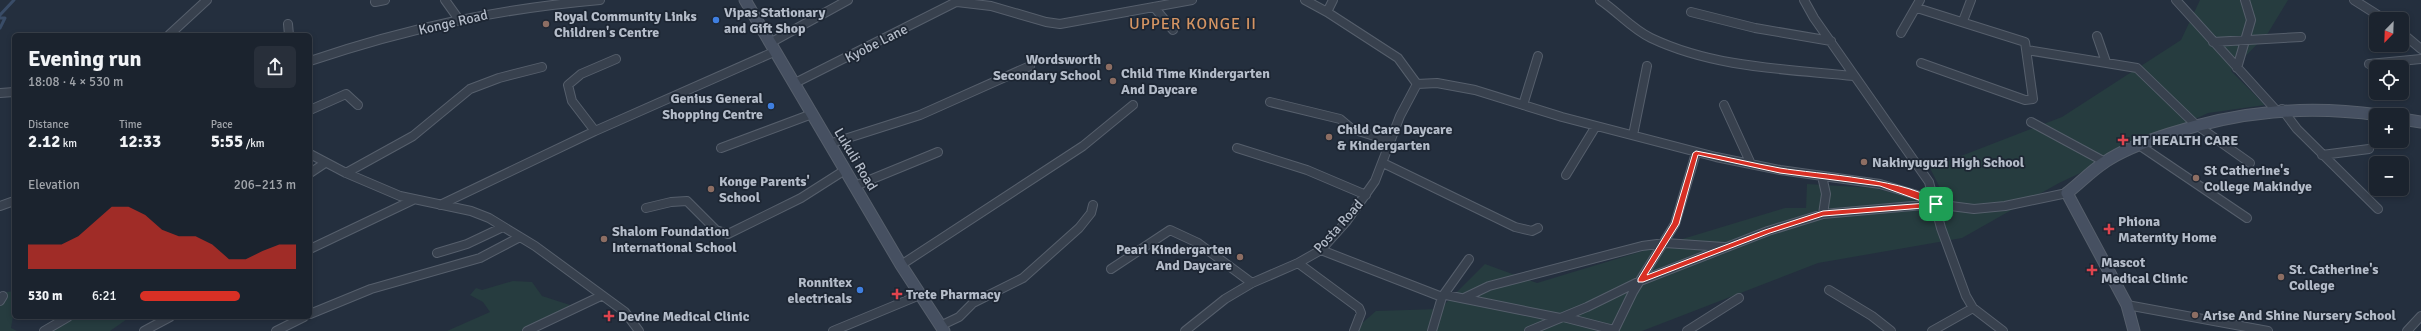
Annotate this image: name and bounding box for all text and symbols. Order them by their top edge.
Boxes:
place label: Vipas Stationary and Gift Shop [724,4,825,37]
street label: Konge Road [417,6,489,39]
place label: Royal Community Links Children's Centre [554,8,697,41]
north arrow [2369,12,2409,52]
map controls [2369,12,2409,196]
district label: UPPER KONGE II [1129,14,1257,34]
marker: Vipas Stationary and Gift Shop [711,15,721,25]
marker: Royal Community Links Children's Centre [541,19,551,29]
street label: Kyobe Lane [842,20,910,66]
text: Evening run [28,45,142,72]
button: share [254,46,296,88]
place label: Wordsworth Secondary School [993,51,1102,84]
button: locate [2369,60,2409,100]
marker: Wordsworth Secondary School [1104,62,1114,72]
place label: Child Time Kindergarten And Daycare [1121,65,1270,98]
text: 18:08 · 4 × 530 m [28,74,123,90]
marker: Child Time Kindergarten And Daycare [1108,76,1118,86]
place label: Genius General Shopping Centre [662,90,764,123]
marker: Genius General Shopping Centre [766,101,776,111]
button: + [2369,108,2409,148]
text: Distance [28,118,69,131]
text: Time [119,118,142,131]
text: Pace [211,118,233,131]
place label: Child Care Daycare & Kindergarten [1337,121,1452,154]
street label: Lukuli Road [830,125,881,194]
text: 2.12 [28,131,60,152]
text: 12:33 [119,131,161,152]
text: 5:55 [211,131,243,152]
marker: Child Care Daycare & Kindergarten [1324,132,1334,142]
place label: HT HEALTH CARE [2132,132,2238,149]
marker: HT HEALTH CARE [2117,134,2129,146]
text: km [60,137,77,150]
text: /km [243,137,265,150]
place label: Nakinyuguzi High School [1872,154,2025,171]
button: − [2369,156,2409,196]
marker: Nakinyuguzi High School [1859,157,1869,167]
place label: St Catherine's College Makindye [2204,162,2312,195]
place label: Konge Parents' School [719,173,810,206]
marker: St Catherine's College Makindye [2191,173,2201,183]
text: Elevation [28,177,80,193]
text: 206–213 m [234,177,296,193]
marker: Konge Parents' School [706,184,716,194]
pin [1919,187,1953,221]
icon: arrive [1925,193,1947,215]
street label: Posta Road [1310,196,1367,257]
place label: Phiona Maternity Home [2118,213,2217,246]
place label: Shalom Foundation International School [612,223,737,256]
marker: Phiona Maternity Home [2103,223,2115,235]
marker: Shalom Foundation International School [599,234,609,244]
place label: Pearl Kindergarten And Daycare [1116,241,1232,274]
marker: Pearl Kindergarten And Daycare [1235,252,1245,262]
place label: Mascot Medical Clinic [2101,254,2188,287]
place label: St. Catherine's College [2289,261,2379,294]
marker: Mascot Medical Clinic [2086,264,2098,276]
marker: St. Catherine's College [2276,272,2286,282]
place label: Ronnitex electricals [788,274,852,307]
marker: Ronnitex electricals [855,285,865,295]
place label: Trete Pharmacy [906,286,1001,303]
text: 530 m [28,288,62,304]
text: 6:21 [92,288,117,304]
marker: Trete Pharmacy [891,288,903,300]
place label: Arise And Shine Nursery School [2203,307,2397,324]
place label: Devine Medical Clinic [618,308,750,325]
marker: Devine Medical Clinic [603,310,615,322]
marker: Arise And Shine Nursery School [2190,310,2200,320]

